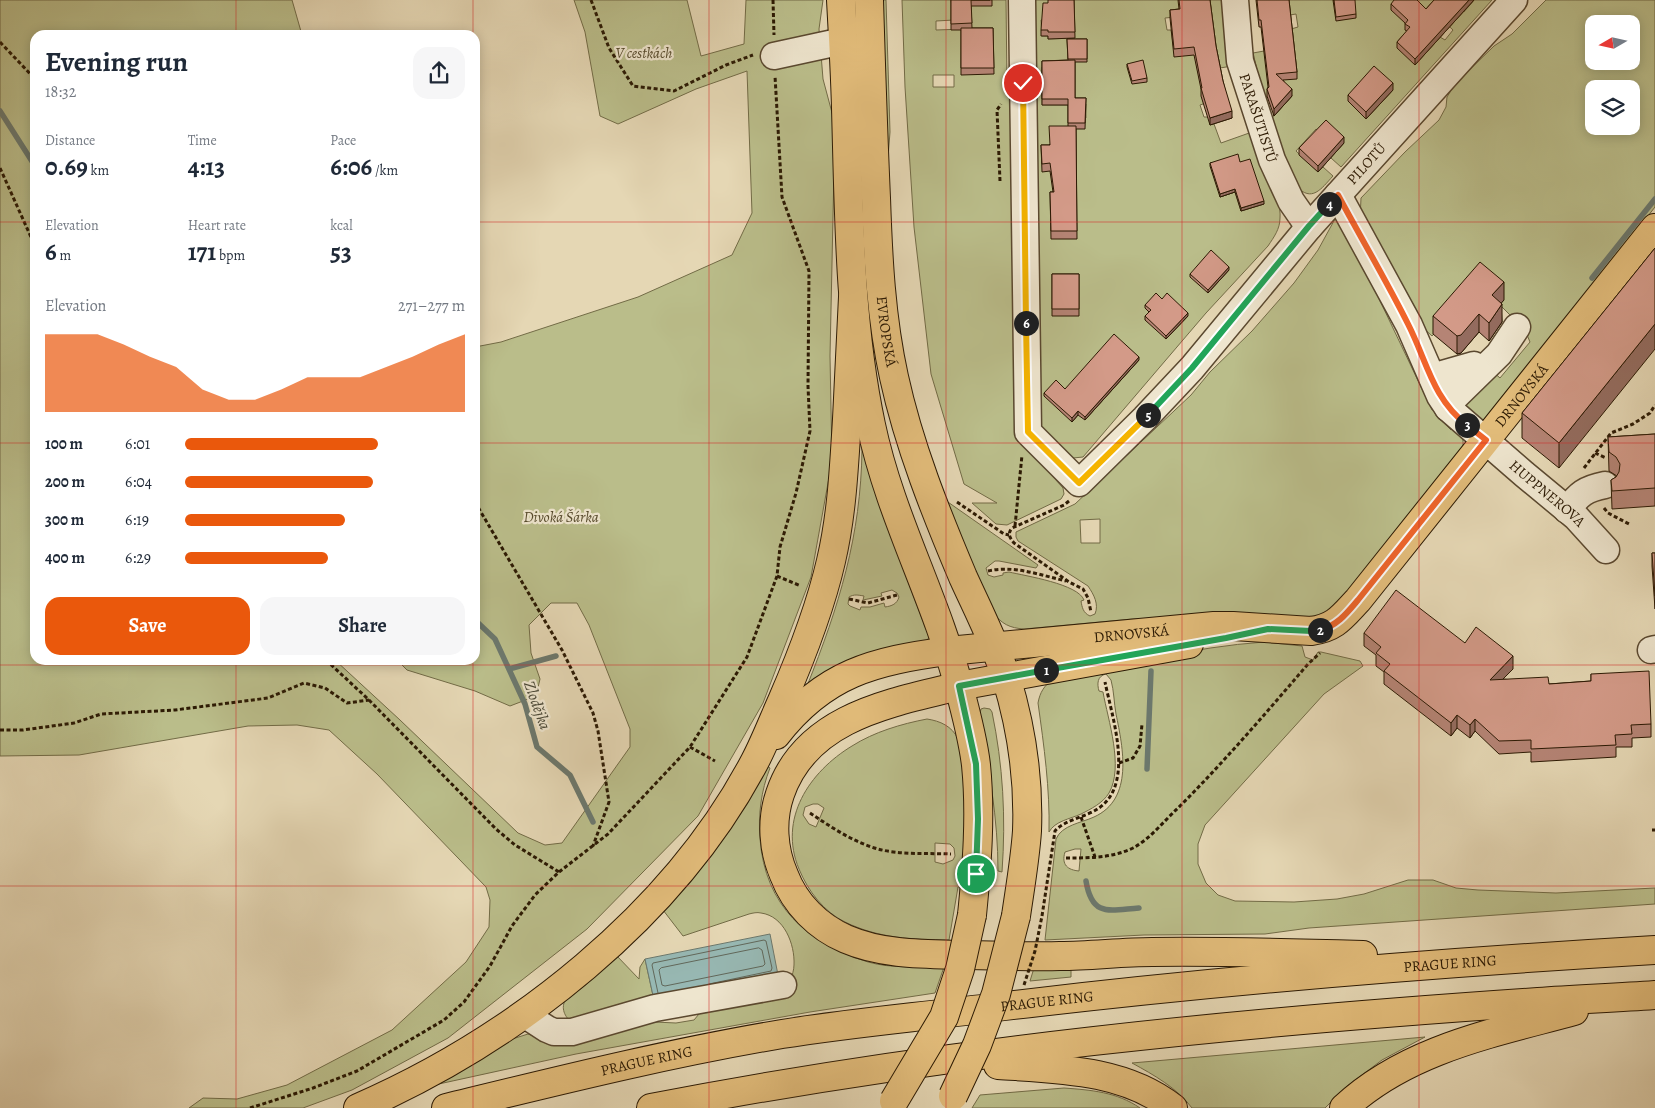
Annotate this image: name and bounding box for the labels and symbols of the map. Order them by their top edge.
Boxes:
north arrow [1585,15,1640,70]
park label: V cestkách [616,43,672,63]
pin [1002,62,1044,104]
street label: PARAŠUTISTŮ [1235,71,1282,165]
street label: PILOTŮ [1342,138,1390,189]
pin: 4 [1316,192,1342,216]
street label: EVROPSKÁ [872,295,902,369]
pin: 6 [1014,310,1038,336]
street label: DRNOVSKÁ [1490,360,1553,431]
pin: 5 [1136,402,1160,428]
pin: 3 [1454,412,1480,438]
street label: HUPPNEROVA [1505,456,1590,531]
park label: Divoká Šárka [523,507,599,527]
pin: 2 [1308,618,1332,642]
street label: DRNOVSKÁ [1093,620,1170,647]
pin: 1 [1034,658,1058,682]
water label: Zlodějka [518,678,556,733]
pin [955,853,997,895]
street label: PRAGUE RING [1403,950,1497,977]
street label: PRAGUE RING [999,986,1094,1017]
street label: PRAGUE RING [599,1041,694,1081]

